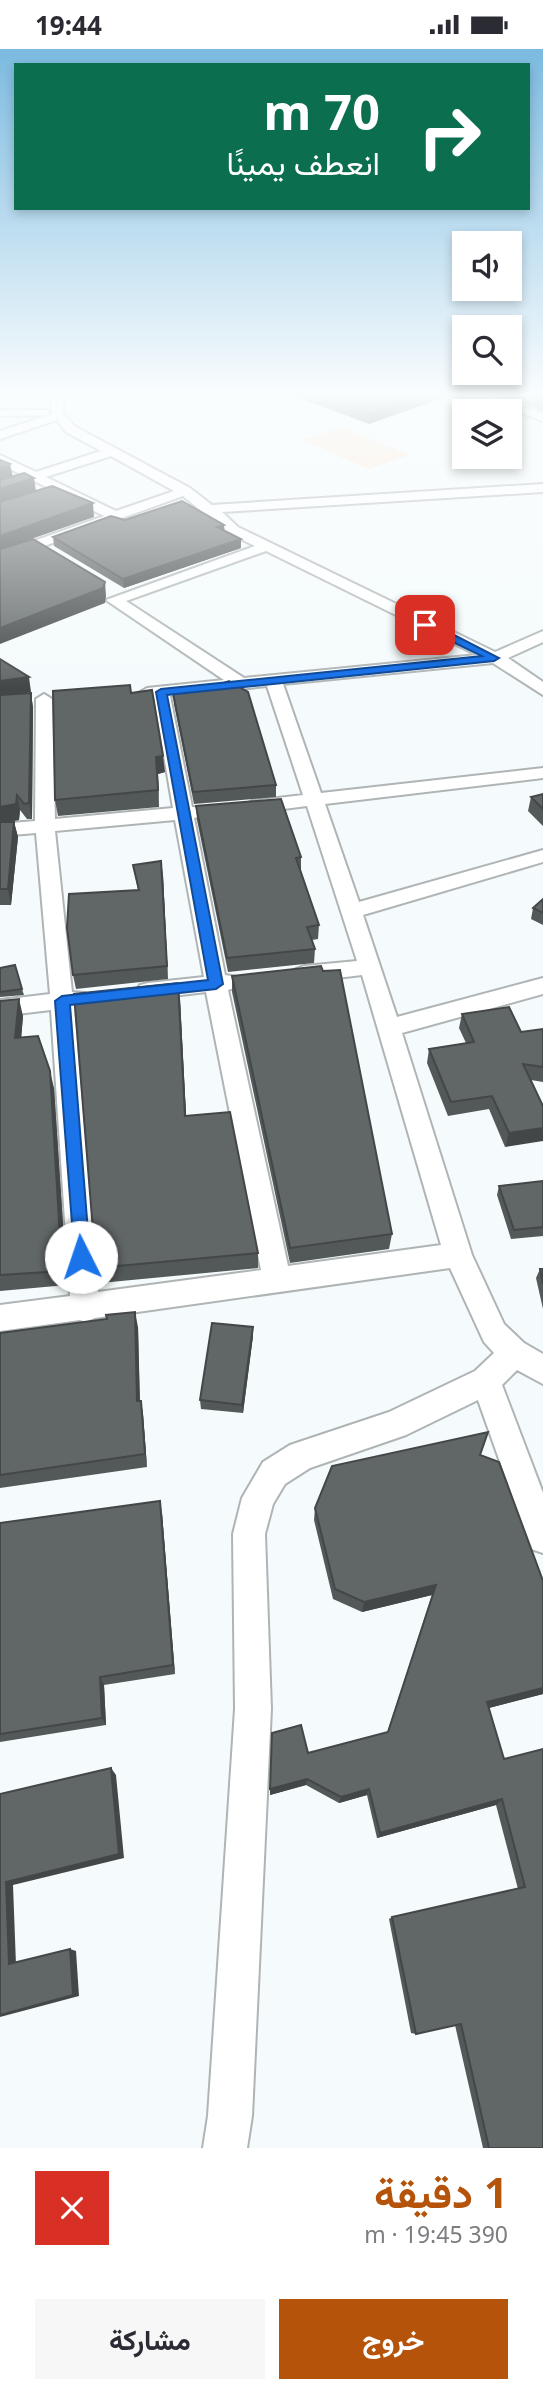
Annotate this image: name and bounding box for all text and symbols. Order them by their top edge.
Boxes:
text: 19:44 [35,7,102,43]
text: 70 m [263,78,380,144]
icon: right [404,91,495,182]
text: انعطف يمينًا [226,141,380,184]
map controls [452,231,522,469]
button: sound [452,231,522,301]
button: search [452,315,522,385]
button: layers [452,399,522,469]
pin [395,595,455,655]
icon: arrive [406,606,444,644]
position arrow [44,1220,118,1294]
text: 1 دقيقة [374,2163,508,2220]
button: close [35,2171,109,2245]
text: 390 m · 19:45 [364,2218,508,2250]
button: مشاركة [35,2299,265,2379]
button: خروج [279,2299,508,2379]

